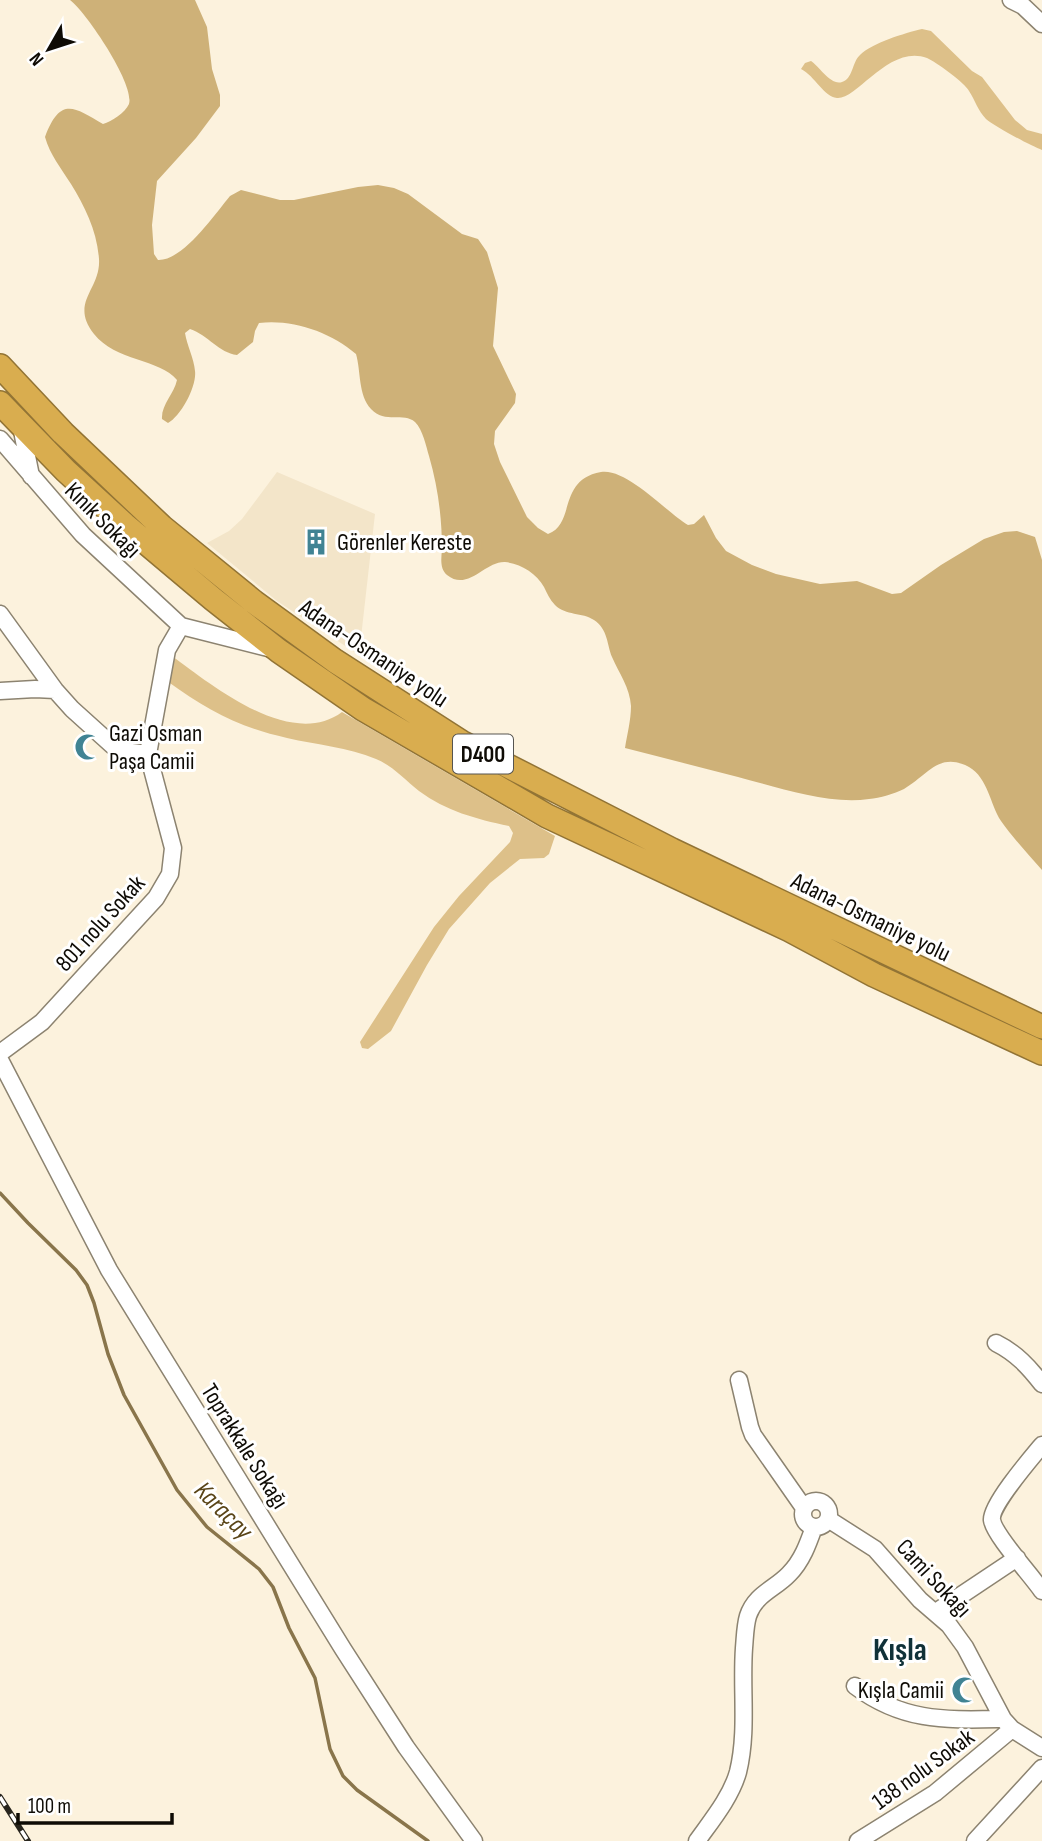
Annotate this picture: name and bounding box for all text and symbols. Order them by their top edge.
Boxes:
north arrow [14,14,84,84]
text: N [25,48,49,70]
street label: Kınık Sokağı [59,476,147,564]
building icon: Görenler Kereste [301,527,331,557]
place label: Görenler Kereste [337,528,472,557]
street label: Adana-Osmaniye yolu [293,592,454,714]
place label: Gazi Osman Paşa Camii [109,719,202,776]
mosque icon: Gazi Osman Paşa Camii [73,732,103,762]
road number: D400 [453,734,513,774]
street label: Adana-Osmaniye yolu [786,866,955,968]
street label: 801 nolu Sokak [50,869,151,978]
street label: Toprakkale Sokağı [195,1378,294,1514]
water label: Karaçay [187,1476,259,1547]
street label: Cami Sokağı [890,1533,977,1624]
district label: Kışla [873,1631,927,1670]
mosque icon: Kışla Camii [950,1675,980,1705]
place label: Kışla Camii [858,1676,944,1705]
street label: 138 nolu Sokak [867,1723,980,1816]
scale bar [18,1782,172,1826]
text: 100 m [28,1794,71,1819]

